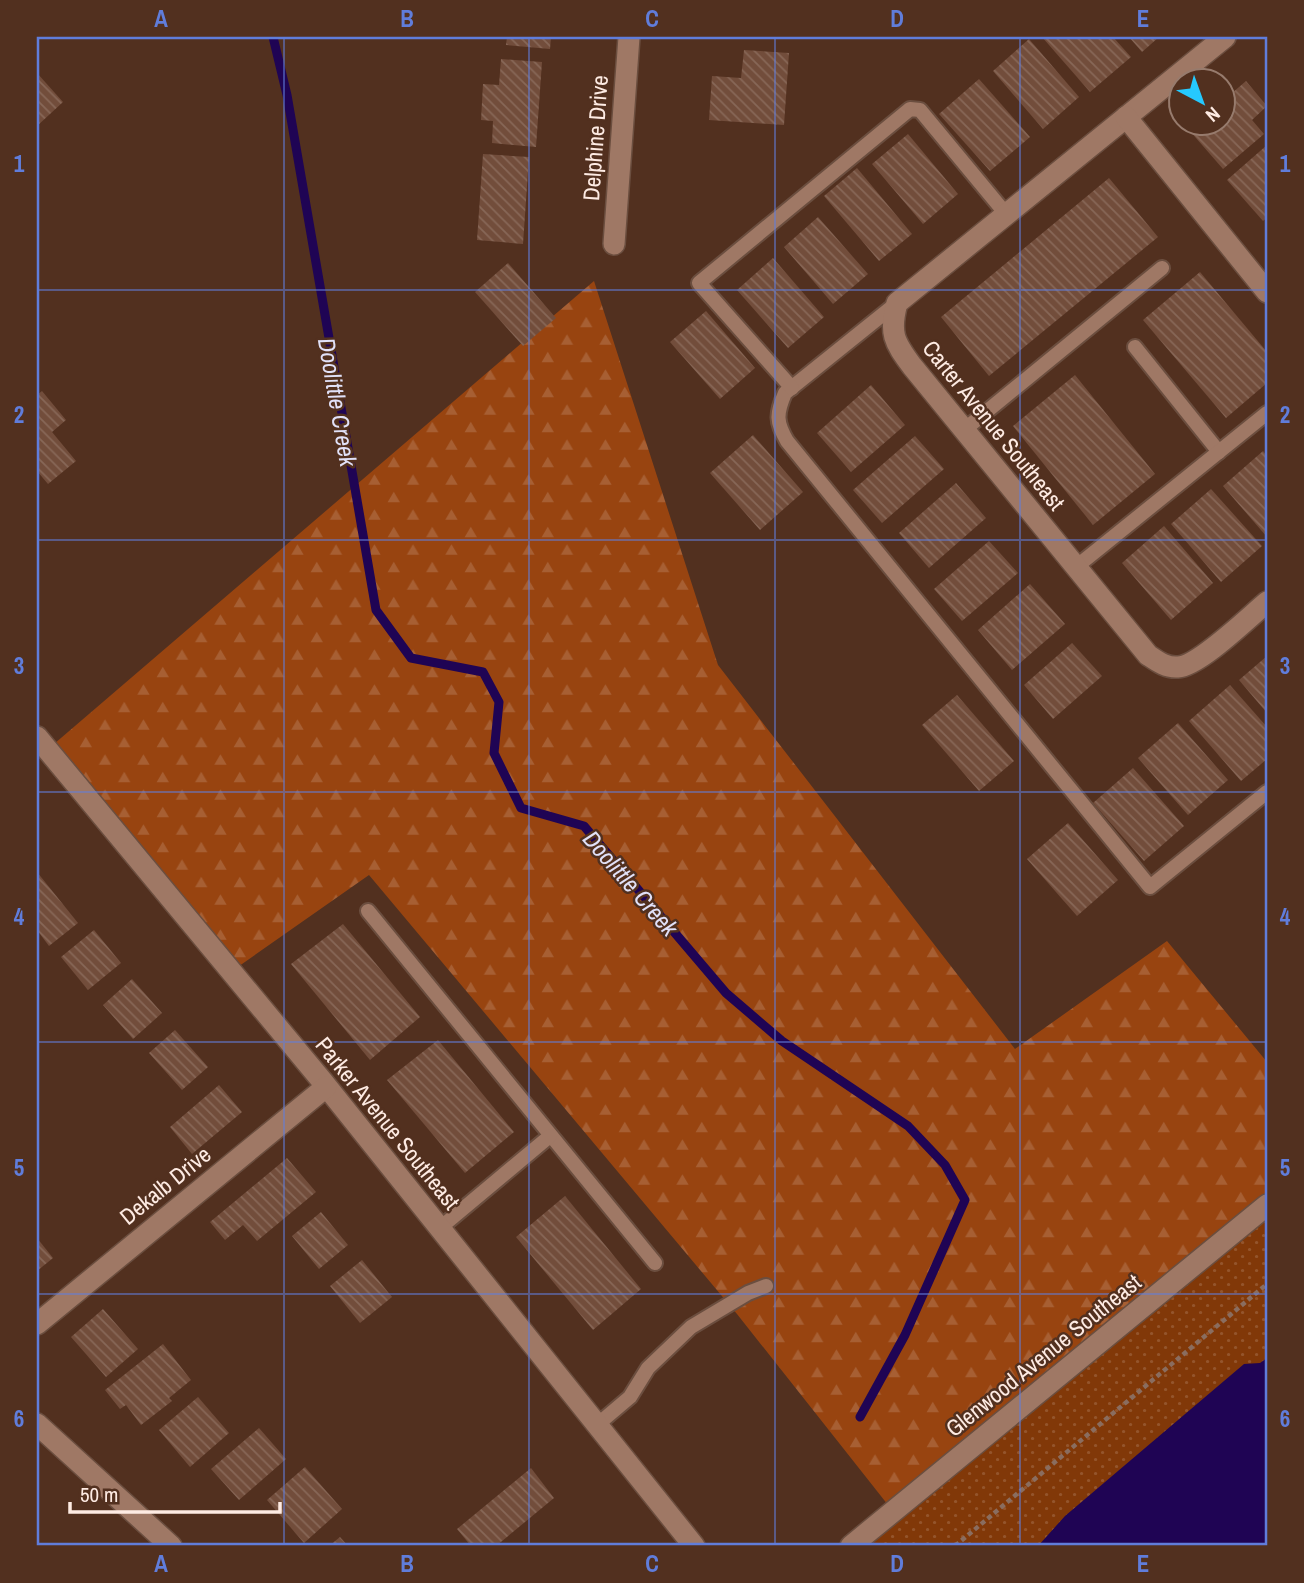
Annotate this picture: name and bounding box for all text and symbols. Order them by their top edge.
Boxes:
text: A [154,3,168,34]
text: B [400,3,414,34]
text: C [645,3,659,34]
text: D [890,3,904,34]
text: E [1137,3,1149,34]
north arrow [1168,66,1238,136]
street label: Delphine Drive [575,74,615,202]
text: N [1200,101,1226,128]
text: 1 [14,148,25,179]
text: 1 [1280,148,1291,179]
street label: Carter Avenue Southeast [916,333,1072,517]
water label: Doolittle Creek [311,335,365,470]
text: 2 [14,399,24,430]
text: 2 [1280,399,1290,430]
text: 3 [14,650,24,681]
text: 3 [1280,650,1290,681]
water label: Doolittle Creek [576,823,687,943]
text: 4 [14,901,25,932]
text: 4 [1280,901,1291,932]
street label: Parker Avenue Southeast [309,1030,467,1216]
street label: Dekalb Drive [113,1139,217,1231]
text: 5 [14,1152,24,1183]
text: 5 [1280,1152,1290,1183]
street label: Glenwood Avenue Southeast [939,1267,1147,1443]
text: 6 [14,1403,24,1434]
text: 6 [1280,1403,1290,1434]
scale bar [70,1471,280,1515]
text: 50 m [80,1480,118,1509]
text: A [154,1548,168,1579]
text: B [400,1548,414,1579]
text: C [645,1548,659,1579]
text: D [890,1548,904,1579]
text: E [1137,1548,1149,1579]

